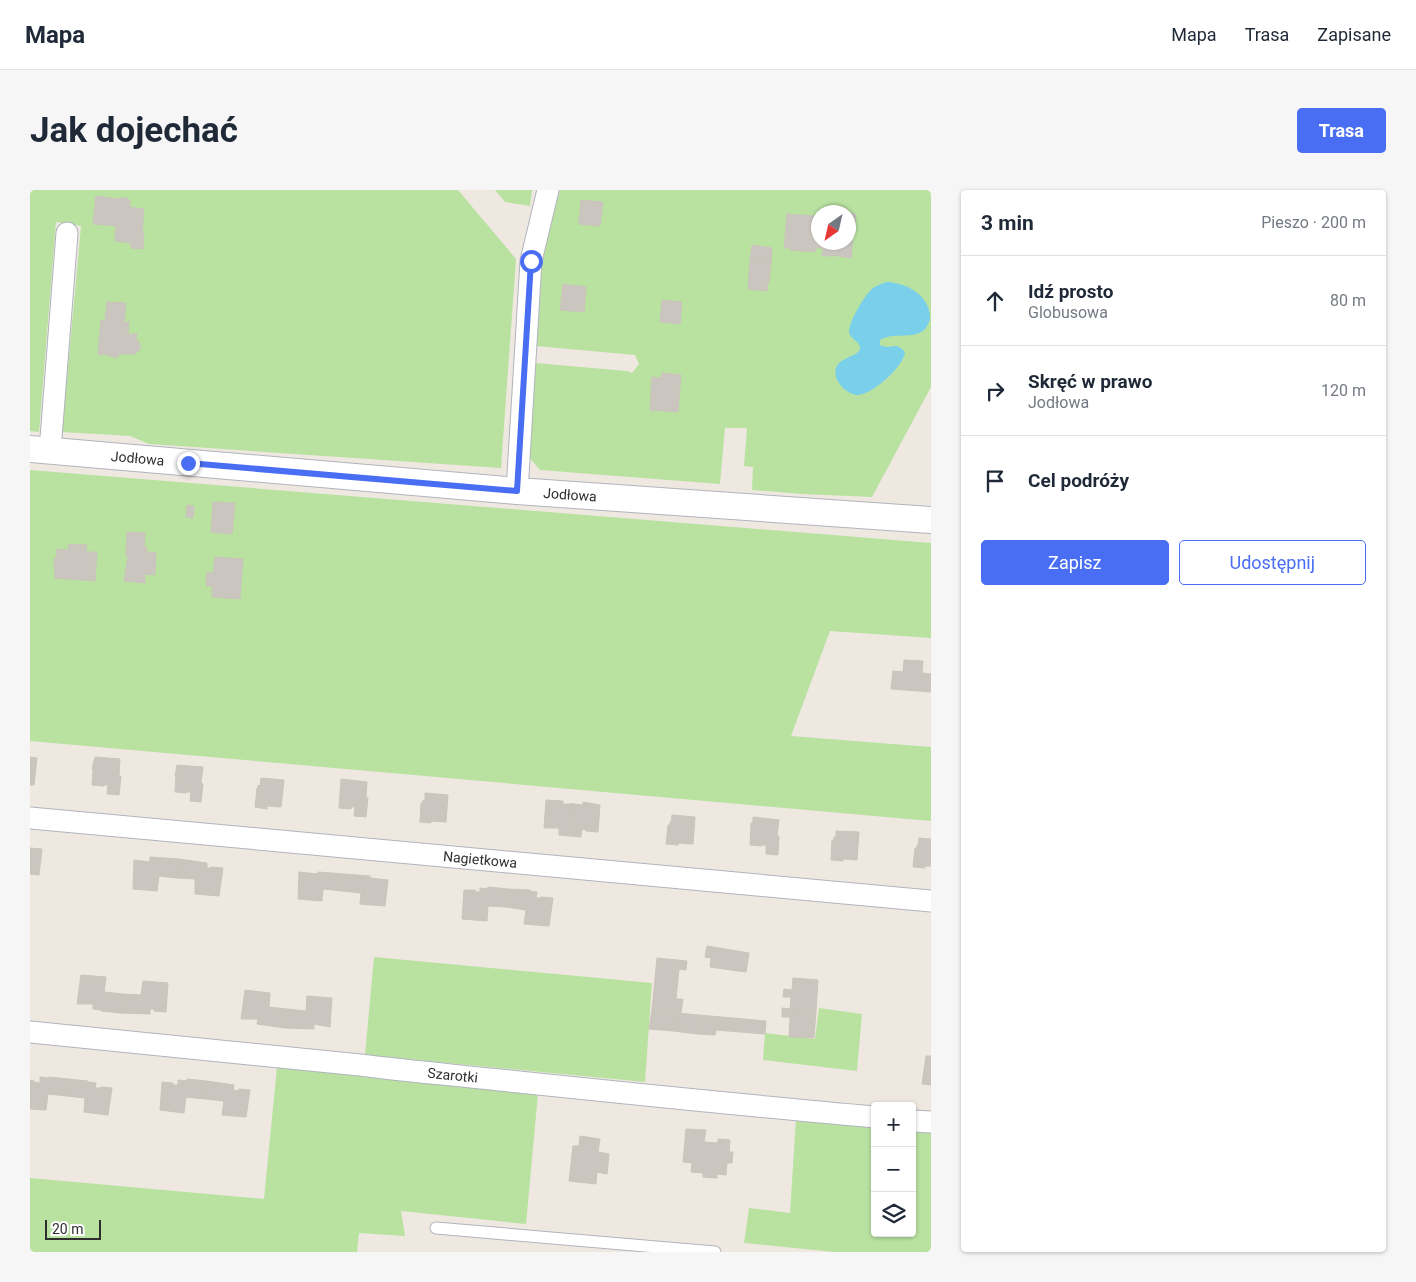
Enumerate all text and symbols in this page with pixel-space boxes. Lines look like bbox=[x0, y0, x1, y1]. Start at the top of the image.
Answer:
text: Mapa bbox=[25, 21, 85, 49]
text: Mapa bbox=[1171, 24, 1217, 45]
text: Trasa bbox=[1245, 24, 1289, 45]
text: Zapisane bbox=[1317, 24, 1391, 45]
button: Trasa bbox=[1297, 108, 1386, 153]
text: Jak dojechać bbox=[30, 110, 238, 151]
north arrow bbox=[811, 205, 856, 250]
text: 3 min bbox=[981, 211, 1034, 235]
text: Pieszo · 200 m bbox=[1261, 213, 1366, 232]
route start bbox=[520, 250, 543, 273]
text: Idź prosto bbox=[1028, 280, 1113, 303]
icon: ahead bbox=[981, 287, 1009, 315]
text: 80 m bbox=[1330, 291, 1366, 310]
text: Globusowa bbox=[1028, 303, 1108, 322]
text: Skręć w prawo bbox=[1028, 370, 1152, 393]
icon: right bbox=[981, 377, 1009, 405]
text: 120 m bbox=[1321, 381, 1366, 400]
text: Jodłowa bbox=[1028, 393, 1089, 412]
street label: Jodłowa bbox=[110, 448, 165, 469]
route end bbox=[177, 452, 200, 475]
icon: arrive bbox=[981, 467, 1009, 495]
text: Cel podróży bbox=[1028, 469, 1129, 492]
street label: Jodłowa bbox=[543, 485, 597, 505]
button: Zapisz bbox=[981, 540, 1169, 585]
button: Udostępnij bbox=[1179, 540, 1366, 585]
street label: Nagietkowa bbox=[442, 848, 518, 871]
street label: Szarotki bbox=[427, 1065, 479, 1086]
map controls bbox=[871, 1102, 916, 1237]
button: + bbox=[871, 1102, 916, 1147]
button: − bbox=[871, 1147, 916, 1192]
button: layers bbox=[871, 1192, 916, 1237]
scale bar bbox=[45, 1217, 101, 1240]
text: 20 m bbox=[52, 1221, 84, 1237]

